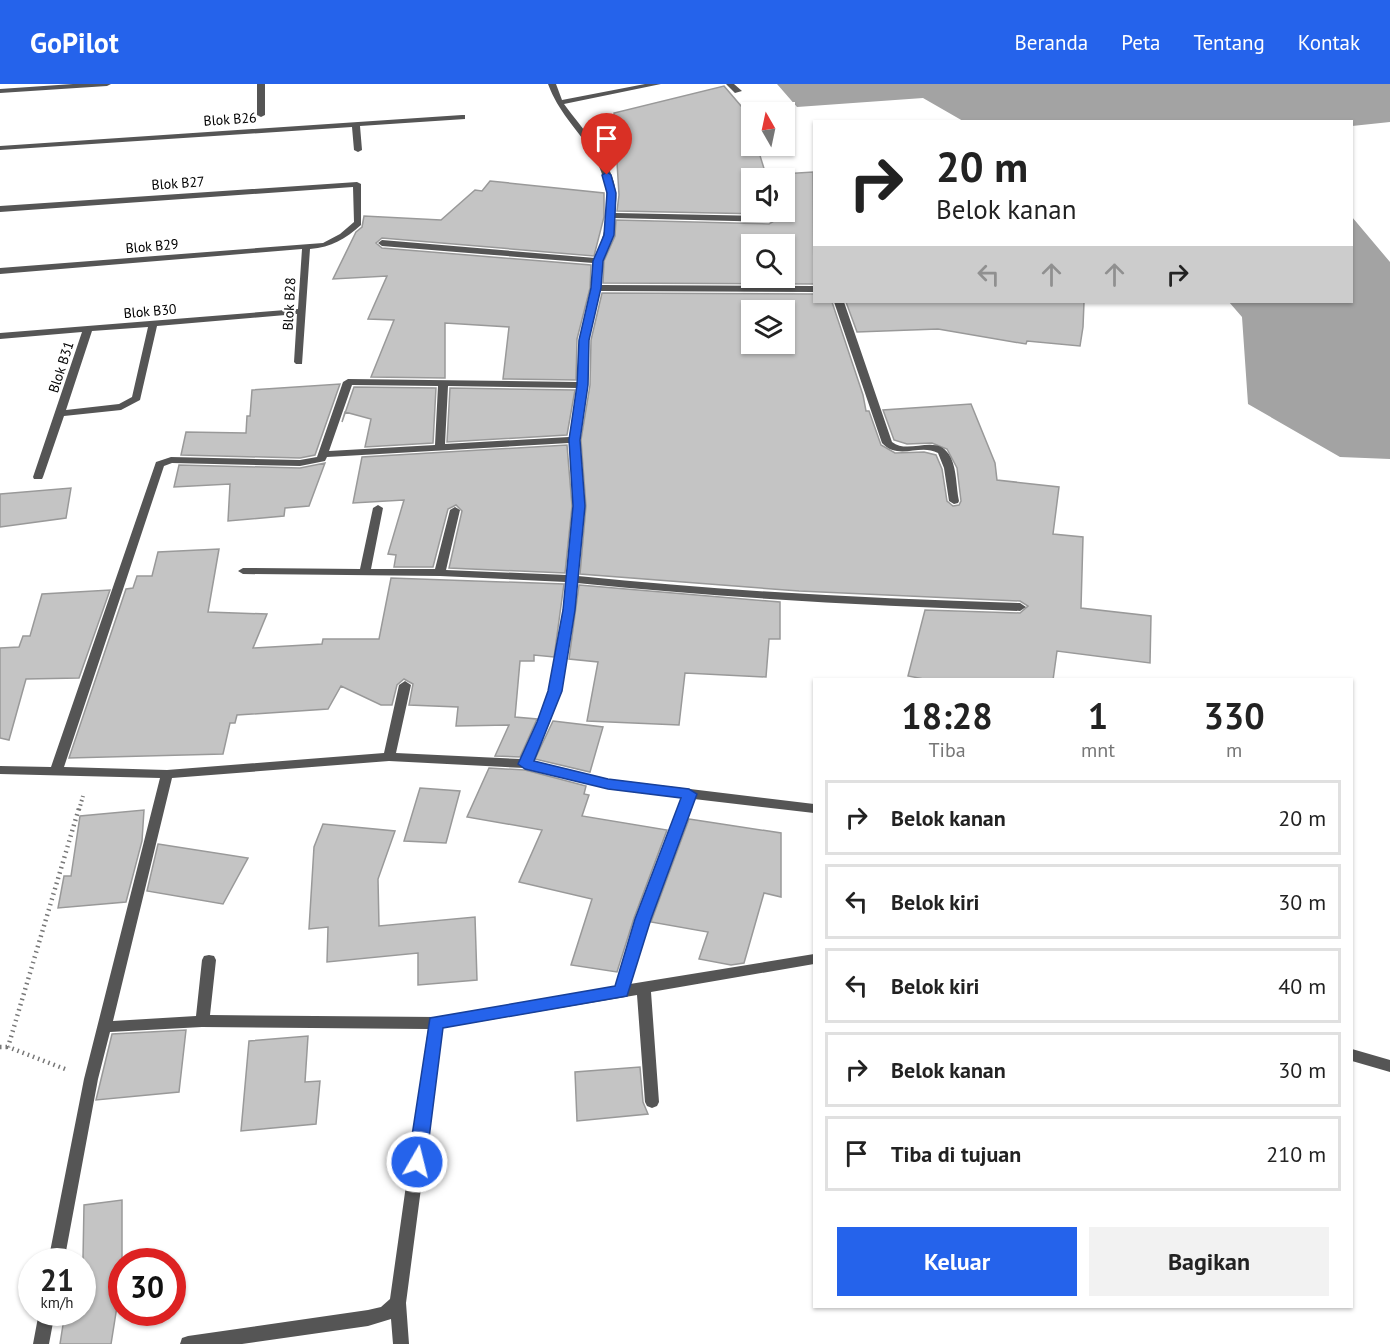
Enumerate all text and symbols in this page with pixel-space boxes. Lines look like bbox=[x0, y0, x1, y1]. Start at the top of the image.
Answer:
text: GoPilot bbox=[30, 24, 119, 61]
text: Beranda bbox=[1015, 29, 1088, 56]
text: Peta bbox=[1121, 29, 1160, 56]
text: Tentang bbox=[1193, 29, 1265, 56]
text: Kontak bbox=[1298, 29, 1360, 56]
north arrow bbox=[741, 102, 795, 156]
map controls bbox=[741, 102, 795, 354]
street label: Blok B26 bbox=[203, 108, 257, 130]
pin bbox=[581, 113, 632, 175]
icon: arrive bbox=[590, 122, 623, 155]
text: 20 m bbox=[936, 139, 1028, 194]
icon: right bbox=[837, 144, 915, 222]
button: sound bbox=[741, 168, 795, 222]
street label: Blok B27 bbox=[151, 172, 205, 194]
text: Belok kanan bbox=[936, 192, 1076, 226]
button: search bbox=[741, 234, 795, 288]
street label: Blok B29 bbox=[125, 235, 179, 257]
icon: left bbox=[972, 258, 1005, 291]
icon: ahead bbox=[1035, 258, 1068, 291]
icon: ahead bbox=[1098, 258, 1131, 291]
icon: right bbox=[1161, 258, 1194, 291]
street label: Blok B28 bbox=[279, 277, 299, 331]
street label: Blok B30 bbox=[123, 300, 178, 322]
button: layers bbox=[741, 300, 795, 354]
street label: Blok B31 bbox=[44, 339, 78, 395]
text: 18:28 bbox=[901, 692, 993, 739]
text: 1 bbox=[1088, 692, 1108, 739]
text: 330 bbox=[1203, 692, 1265, 739]
text: Tiba bbox=[928, 737, 966, 763]
text: mnt bbox=[1081, 737, 1115, 763]
text: m bbox=[1226, 737, 1242, 763]
icon: right bbox=[840, 801, 873, 834]
text: Belok kanan bbox=[891, 804, 1006, 832]
text: 20 m bbox=[1278, 804, 1326, 832]
icon: left bbox=[840, 885, 873, 918]
text: Belok kiri bbox=[891, 888, 980, 916]
text: 30 m bbox=[1278, 888, 1326, 916]
icon: left bbox=[840, 969, 873, 1002]
text: Belok kiri bbox=[891, 972, 980, 1000]
text: 40 m bbox=[1278, 972, 1326, 1000]
icon: right bbox=[840, 1053, 873, 1086]
text: Belok kanan bbox=[891, 1056, 1006, 1084]
text: 30 m bbox=[1278, 1056, 1326, 1084]
position arrow bbox=[385, 1130, 449, 1194]
icon: arrive bbox=[840, 1137, 873, 1170]
text: Tiba di tujuan bbox=[891, 1140, 1021, 1168]
text: 210 m bbox=[1266, 1140, 1326, 1168]
button: Keluar bbox=[837, 1227, 1077, 1296]
button: Bagikan bbox=[1089, 1227, 1329, 1296]
speed limit sign: 30 bbox=[108, 1248, 186, 1326]
text: 21 bbox=[40, 1260, 74, 1299]
text: km/h bbox=[41, 1293, 73, 1312]

